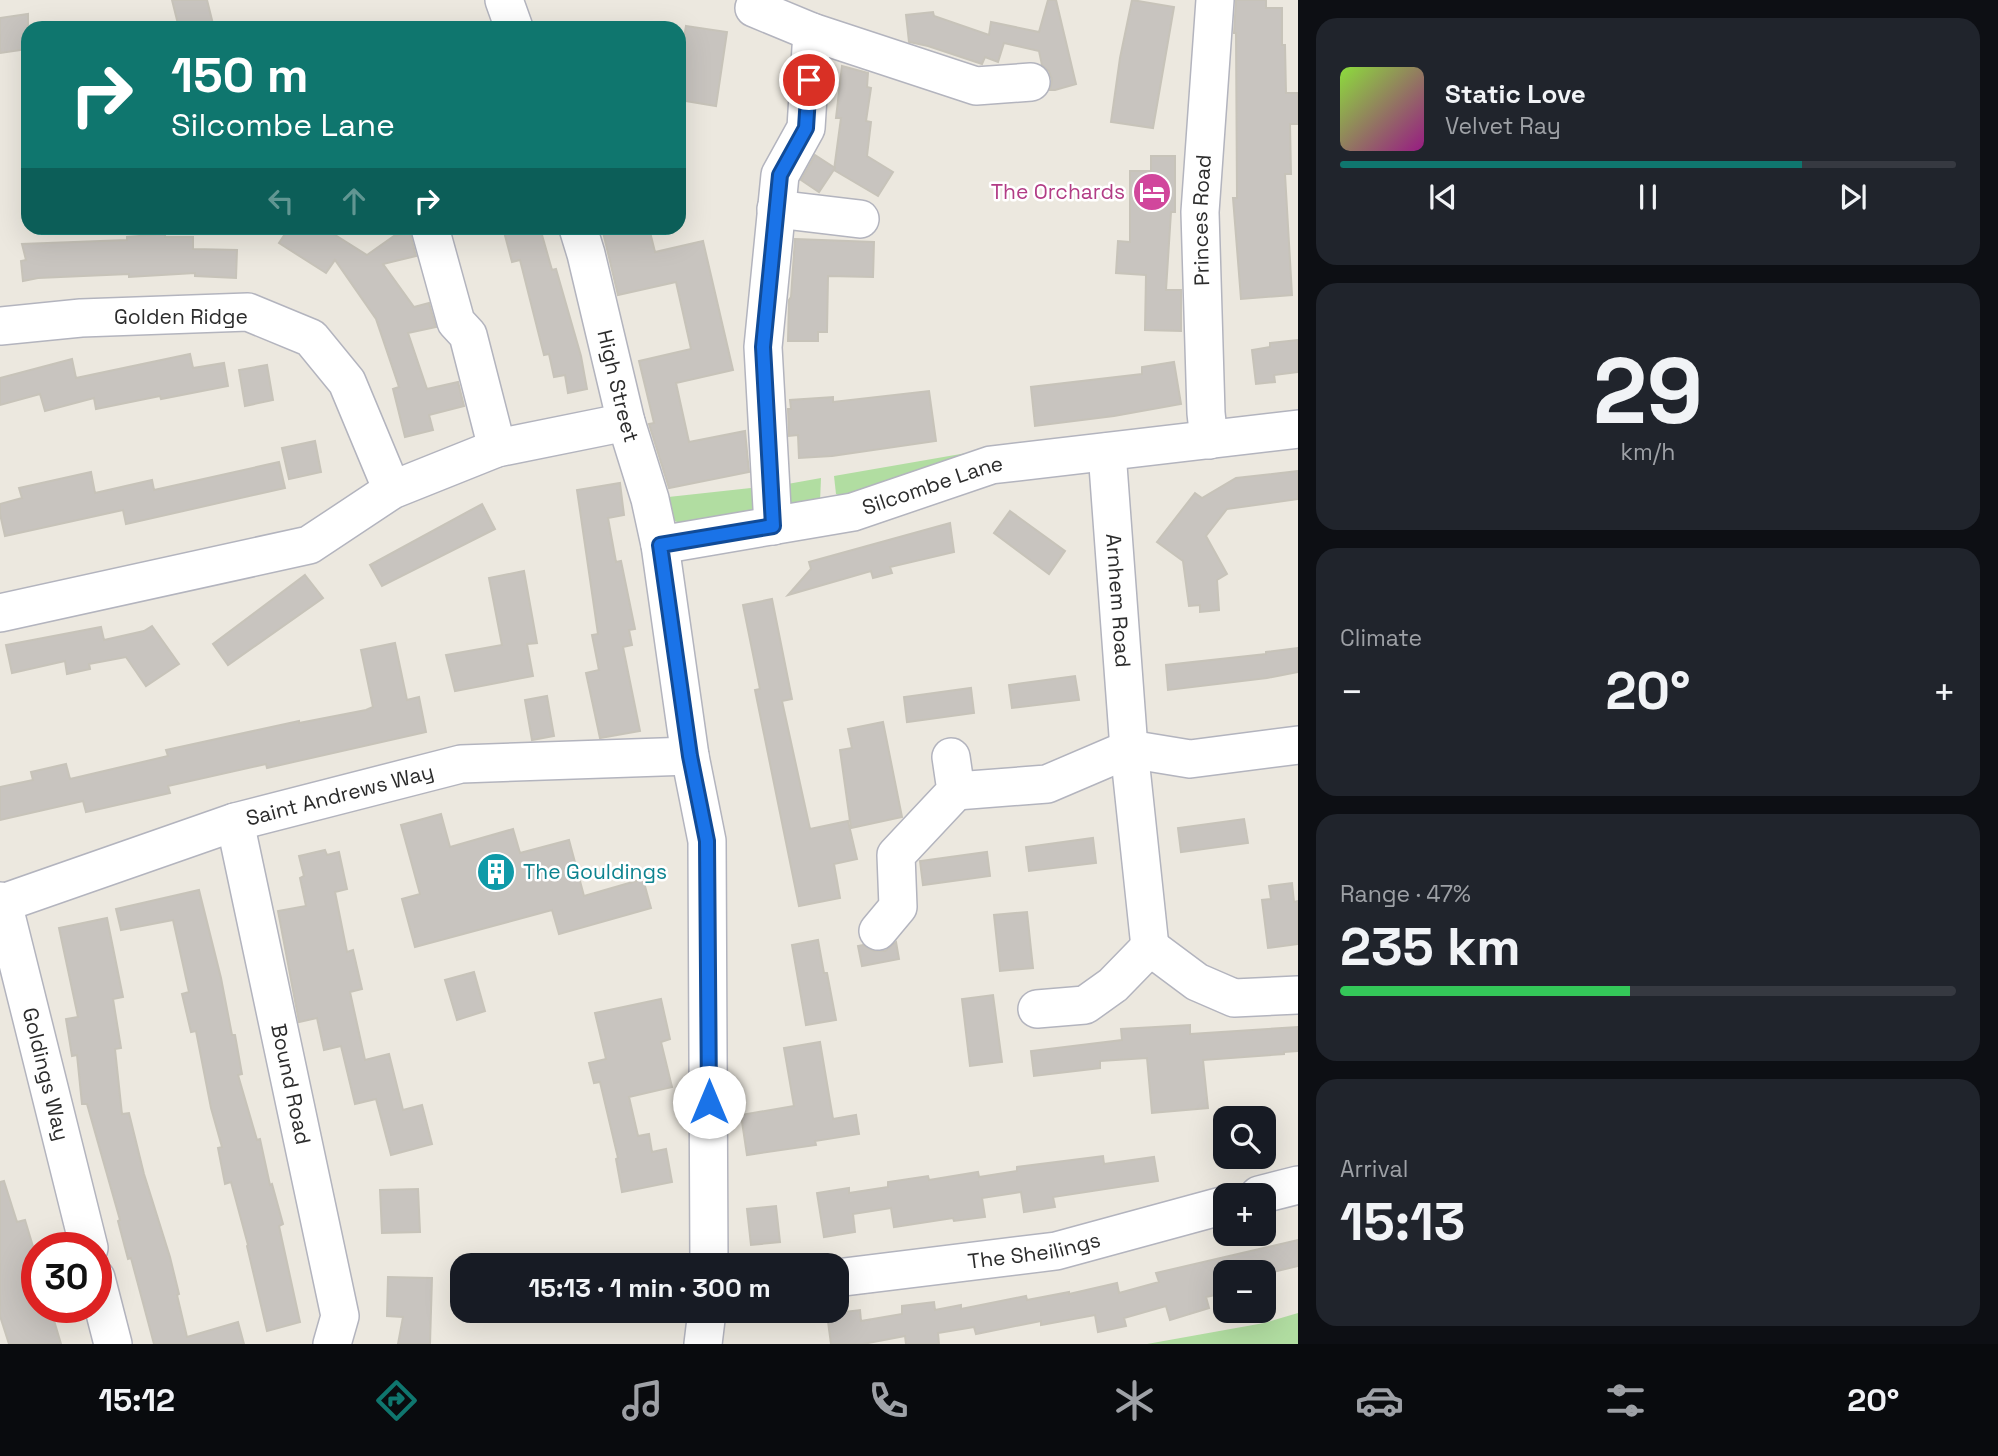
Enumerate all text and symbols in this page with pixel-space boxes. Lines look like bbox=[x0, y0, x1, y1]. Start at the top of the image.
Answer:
text: 150 m bbox=[171, 44, 309, 106]
icon: right bbox=[56, 49, 147, 140]
pin bbox=[779, 50, 839, 110]
icon: arrive bbox=[790, 61, 828, 99]
text: Static Love bbox=[1445, 77, 1586, 111]
text: Silcombe Lane bbox=[171, 105, 395, 145]
text: Velvet Ray bbox=[1445, 111, 1561, 141]
street label: Princes Road bbox=[1186, 154, 1217, 286]
hotel icon: The Orchards bbox=[1131, 171, 1173, 213]
place label: The Orchards bbox=[991, 178, 1125, 205]
icon: previous bbox=[1424, 178, 1462, 216]
icon: pause bbox=[1629, 178, 1667, 216]
icon: next bbox=[1834, 178, 1872, 216]
icon: left bbox=[262, 182, 300, 220]
icon: ahead bbox=[335, 182, 373, 220]
icon: right bbox=[408, 182, 446, 220]
street label: Golden Ridge bbox=[114, 303, 248, 330]
street label: High Street bbox=[591, 327, 645, 445]
text: 29 bbox=[1593, 333, 1703, 450]
text: km/h bbox=[1621, 437, 1675, 467]
street label: Silcombe Lane bbox=[859, 450, 1004, 521]
street label: Arnhem Road bbox=[1100, 533, 1137, 669]
text: Climate bbox=[1340, 623, 1422, 653]
text: 20° bbox=[1605, 658, 1691, 724]
text: − bbox=[1340, 668, 1364, 716]
text: + bbox=[1932, 668, 1956, 716]
street label: Saint Andrews Way bbox=[243, 758, 436, 832]
building icon: The Gouldings bbox=[475, 851, 517, 893]
place label: The Gouldings bbox=[523, 858, 667, 885]
text: Range · 47% bbox=[1340, 879, 1471, 909]
text: 235 km bbox=[1340, 914, 1521, 980]
street label: Goldings Way bbox=[17, 1005, 76, 1143]
street label: Bound Road bbox=[265, 1021, 317, 1147]
position arrow bbox=[672, 1065, 746, 1139]
map controls bbox=[1213, 1106, 1276, 1323]
button: search bbox=[1213, 1106, 1276, 1169]
text: Arrival bbox=[1340, 1154, 1408, 1184]
button: + bbox=[1213, 1183, 1276, 1246]
text: 15:13 bbox=[1340, 1189, 1465, 1255]
street label: The Sheilings bbox=[966, 1226, 1103, 1275]
speed limit sign: 30 bbox=[21, 1232, 112, 1323]
button: − bbox=[1213, 1260, 1276, 1323]
text: 15:13 · 1 min · 300 m bbox=[528, 1271, 771, 1305]
icon: directions bbox=[372, 1376, 421, 1425]
icon: music bbox=[618, 1376, 667, 1425]
icon: phone bbox=[864, 1376, 913, 1425]
icon: climate bbox=[1110, 1376, 1159, 1425]
icon: car bbox=[1355, 1376, 1404, 1425]
icon: filters bbox=[1601, 1376, 1650, 1425]
text: 15:12 bbox=[98, 1380, 175, 1420]
text: 20° bbox=[1847, 1380, 1899, 1420]

